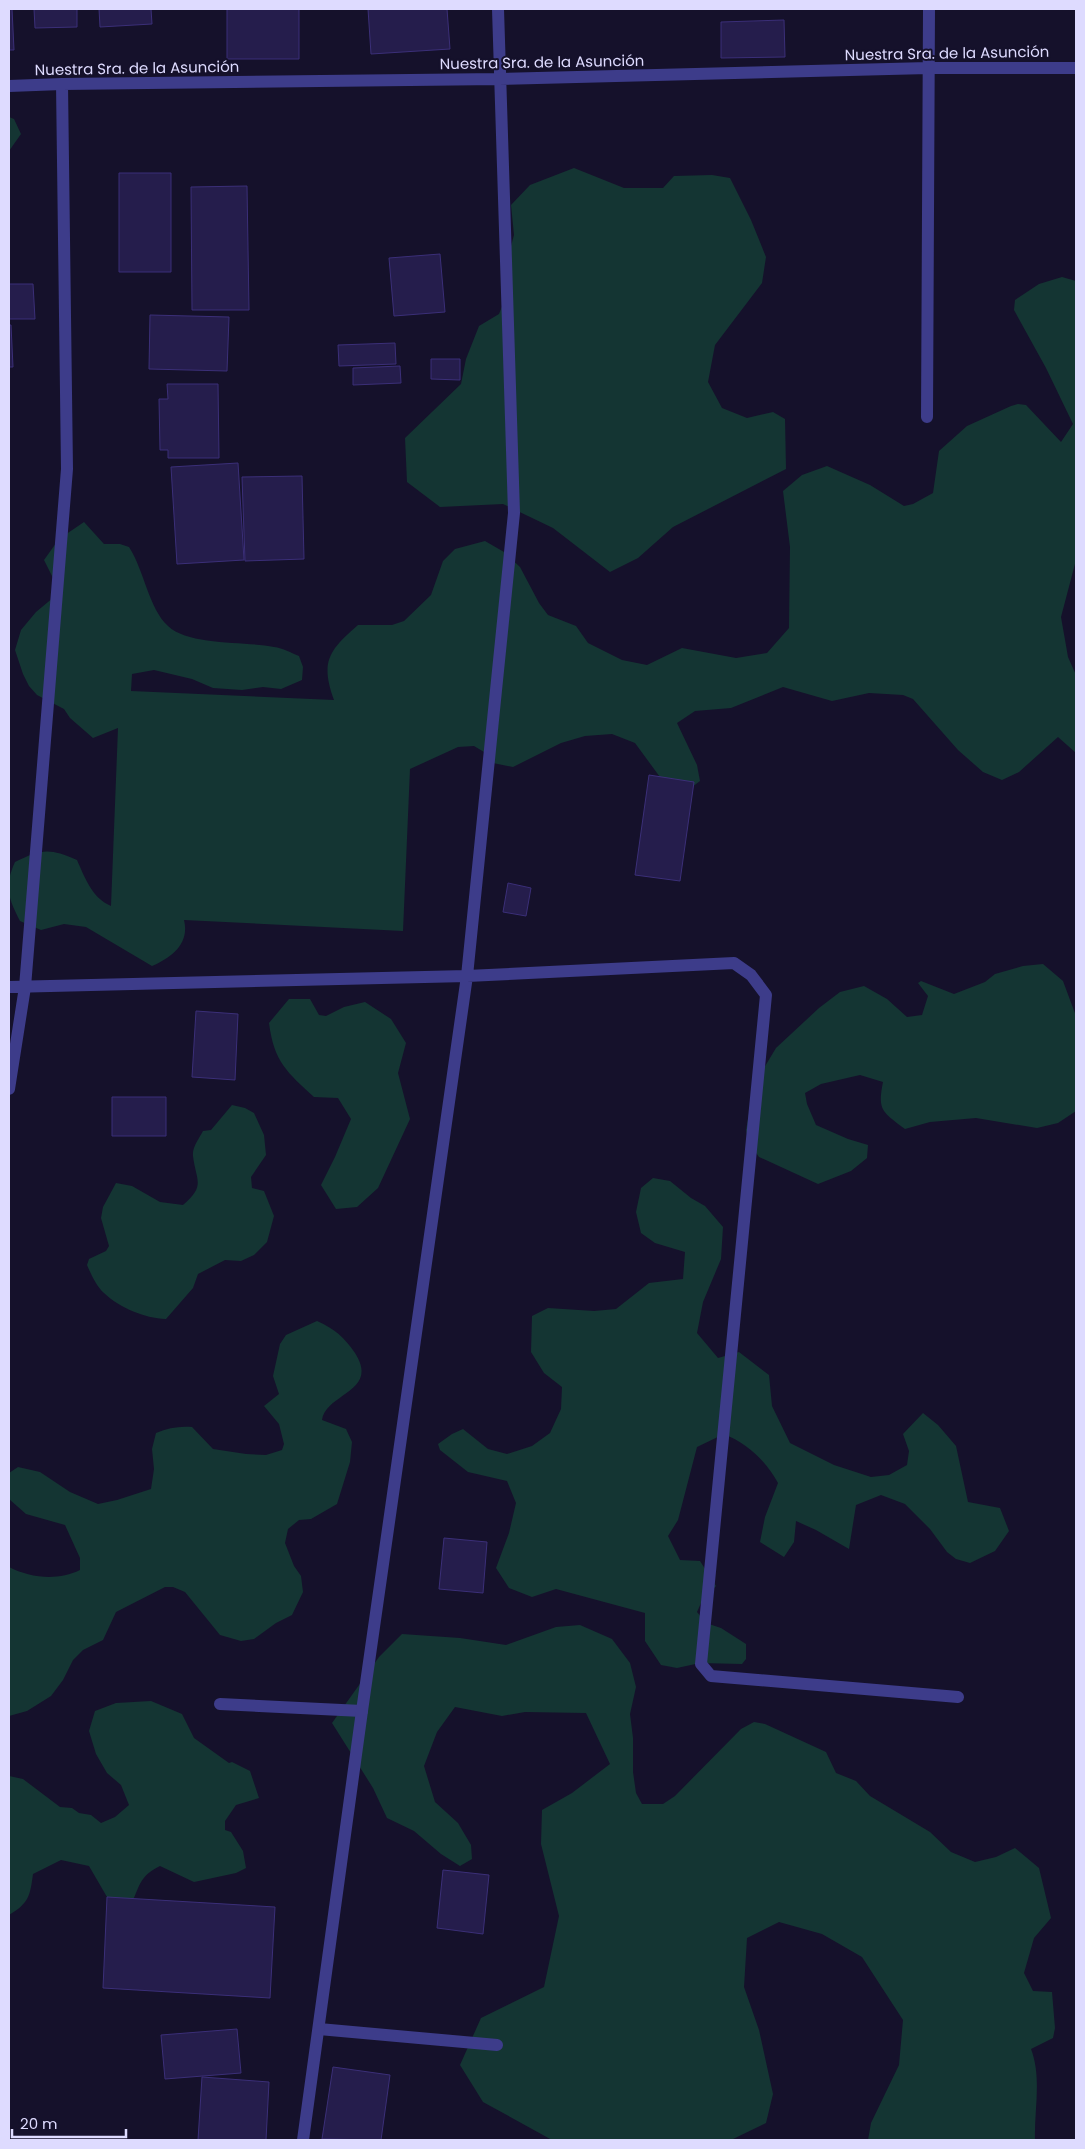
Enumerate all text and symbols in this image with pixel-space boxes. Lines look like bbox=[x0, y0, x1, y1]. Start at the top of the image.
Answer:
street label: Nuestra Sra. de la Asunción bbox=[845, 41, 1049, 65]
street label: Nuestra Sra. de la Asunción bbox=[440, 50, 644, 74]
street label: Nuestra Sra. de la Asunción bbox=[35, 56, 239, 80]
scale bar bbox=[12, 2106, 126, 2138]
text: 20 m bbox=[20, 2113, 58, 2134]

